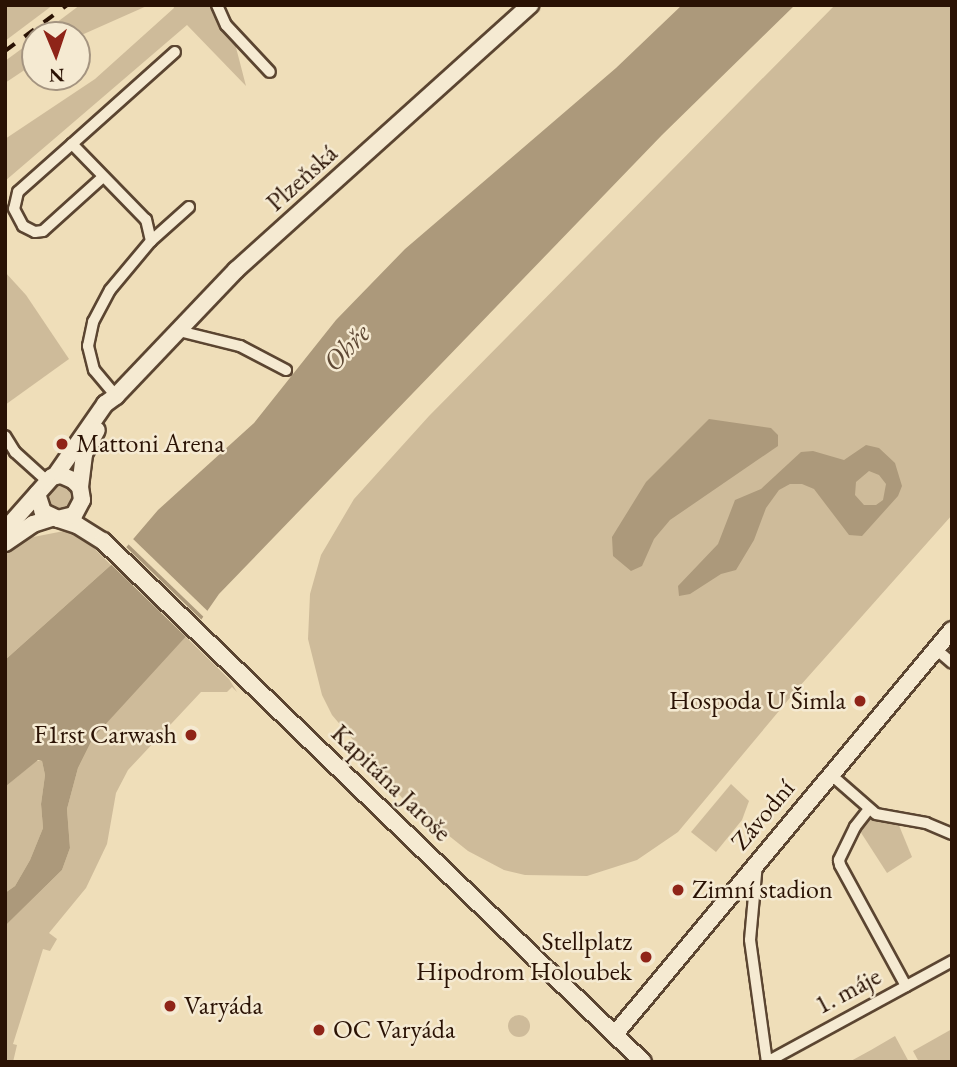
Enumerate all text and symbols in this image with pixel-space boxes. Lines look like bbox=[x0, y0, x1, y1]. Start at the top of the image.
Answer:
north arrow bbox=[21, 21, 91, 91]
text: N bbox=[49, 63, 65, 88]
street label: Plzeňská bbox=[260, 138, 344, 218]
water label: Ohře bbox=[315, 316, 377, 378]
place label: Mattoni Arena bbox=[76, 428, 225, 460]
marker: Mattoni Arena bbox=[54, 436, 70, 452]
place label: Hospoda U Šimla bbox=[669, 685, 846, 717]
marker: Hospoda U Šimla bbox=[852, 693, 868, 709]
street label: Kapitána Jaroše bbox=[324, 718, 458, 848]
place label: F1rst Carwash bbox=[34, 719, 177, 751]
marker: F1rst Carwash bbox=[183, 727, 199, 743]
street label: Závodní bbox=[725, 773, 801, 857]
place label: Zimní stadion bbox=[692, 874, 833, 906]
marker: Zimní stadion bbox=[670, 882, 686, 898]
place label: Stellplatz Hipodrom Holoubek bbox=[416, 926, 632, 988]
marker: Stellplatz Hipodrom Holoubek bbox=[638, 949, 654, 965]
street label: 1. máje bbox=[810, 961, 886, 1021]
place label: Varyáda bbox=[184, 990, 263, 1022]
marker: Varyáda bbox=[162, 998, 178, 1014]
place label: OC Varyáda bbox=[333, 1014, 455, 1046]
marker: OC Varyáda bbox=[311, 1022, 327, 1038]

